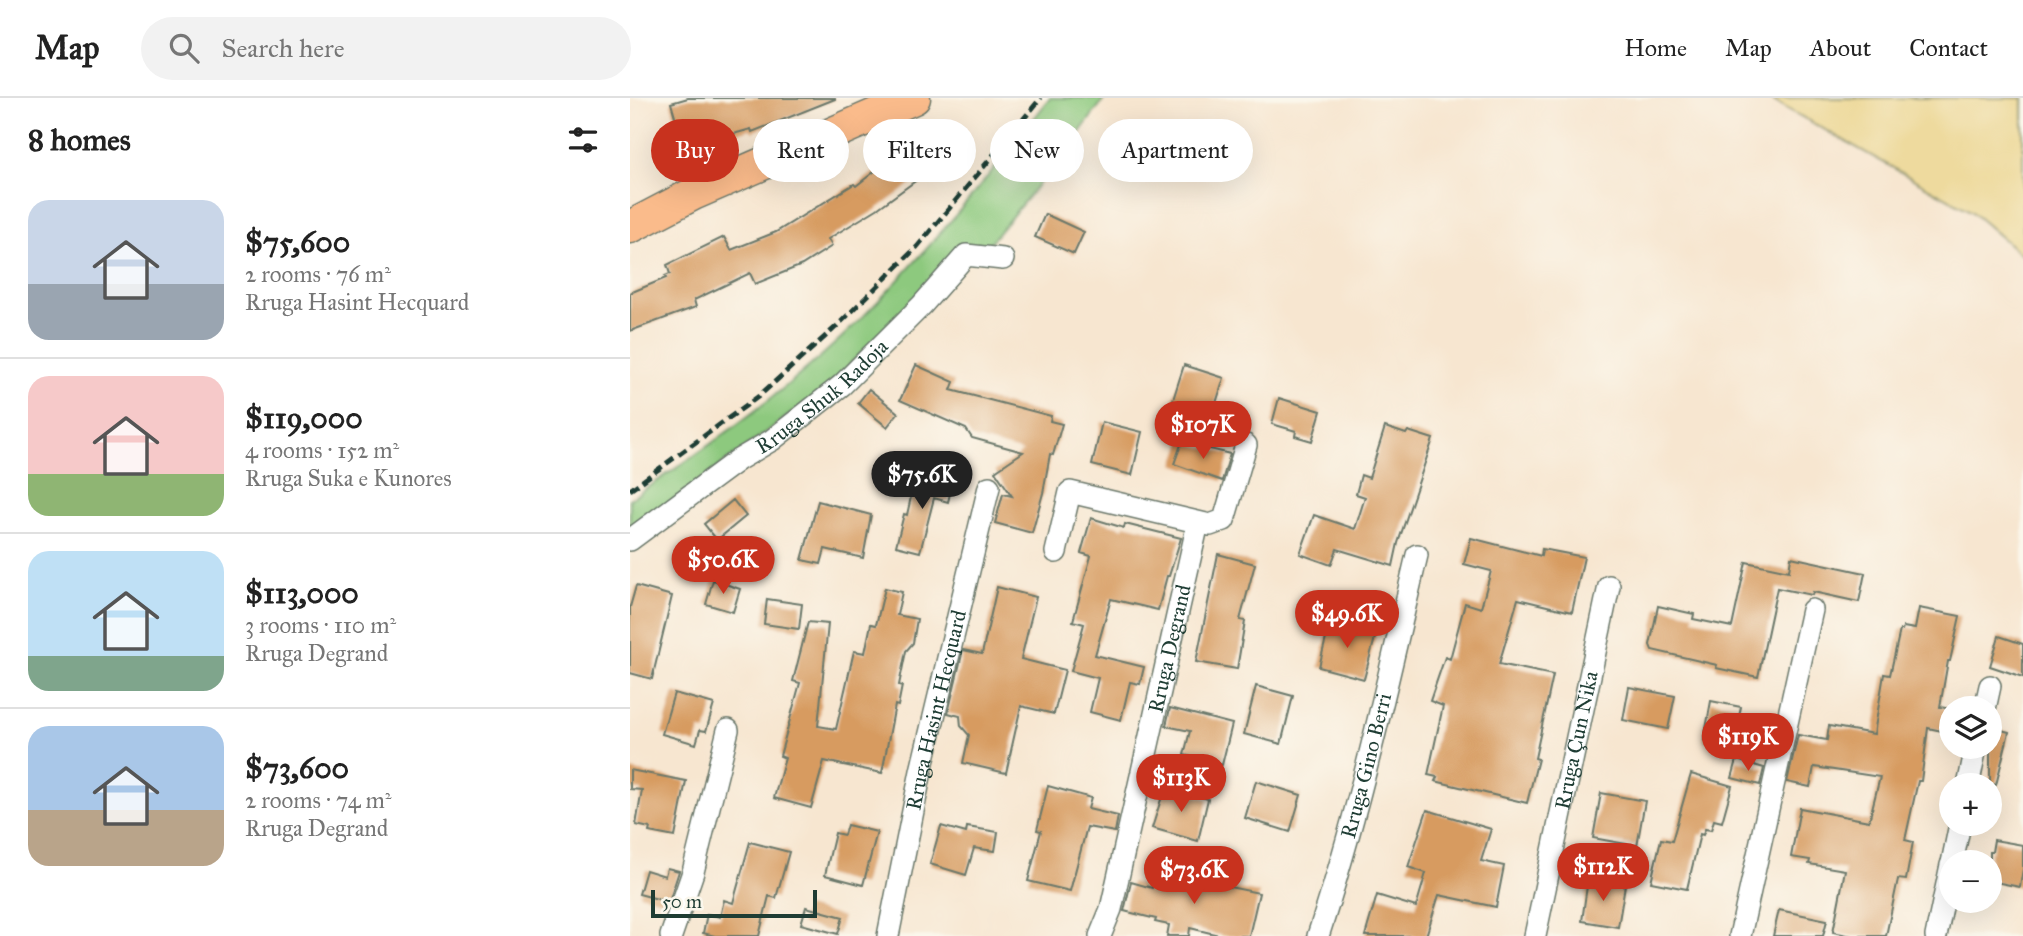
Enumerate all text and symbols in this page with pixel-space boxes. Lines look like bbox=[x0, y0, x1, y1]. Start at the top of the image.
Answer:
search box bbox=[141, 17, 631, 80]
text: Map bbox=[35, 28, 99, 68]
icon: search bbox=[165, 29, 203, 67]
text: Search here bbox=[221, 32, 345, 64]
text: Home bbox=[1624, 33, 1687, 63]
text: Map bbox=[1725, 33, 1772, 63]
text: About bbox=[1810, 33, 1871, 63]
text: Contact bbox=[1909, 33, 1988, 63]
chip: Buy bbox=[651, 119, 739, 182]
chip: Rent bbox=[753, 119, 849, 182]
chip: Filters bbox=[863, 119, 976, 182]
chip: New bbox=[990, 119, 1084, 182]
chip: Apartment bbox=[1098, 119, 1253, 182]
icon: filters bbox=[564, 121, 602, 159]
text: 8 homes bbox=[28, 122, 131, 158]
text: $75,600 bbox=[245, 224, 350, 260]
icon: home bbox=[84, 228, 168, 312]
text: 2 rooms · 76 m² bbox=[245, 260, 391, 288]
text: Rruga Hasint Hecquard bbox=[245, 288, 469, 316]
street label: Rruga Shuk Radoja bbox=[751, 333, 894, 460]
text: $119,000 bbox=[245, 400, 363, 436]
pin: $107K bbox=[1154, 402, 1252, 461]
icon: home bbox=[84, 404, 168, 488]
text: $107K bbox=[1171, 410, 1235, 438]
text: 4 rooms · 152 m² bbox=[245, 436, 399, 464]
pin: $75.6K bbox=[865, 452, 979, 511]
text: $75.6K bbox=[887, 460, 957, 488]
text: Rruga Suka e Kunores bbox=[245, 464, 452, 492]
pin: $50.6K bbox=[666, 536, 780, 596]
text: $50.6K bbox=[688, 545, 758, 573]
text: $113,000 bbox=[245, 575, 359, 611]
icon: home bbox=[84, 579, 168, 663]
street label: Rruga Degrand bbox=[1143, 582, 1197, 715]
pin: $49.6K bbox=[1290, 590, 1404, 650]
text: $49.6K bbox=[1311, 599, 1383, 627]
street label: Rruga Hasint Hecquard bbox=[900, 607, 972, 813]
text: 3 rooms · 110 m² bbox=[245, 611, 396, 639]
text: Rruga Degrand bbox=[245, 639, 388, 667]
street label: Rruga Çun Nika bbox=[1549, 669, 1604, 812]
street label: Rruga Gino Berri bbox=[1335, 690, 1397, 841]
map controls bbox=[1939, 696, 2002, 913]
button: layers bbox=[1939, 696, 2002, 759]
pin: $119K bbox=[1699, 714, 1797, 773]
text: $119K bbox=[1718, 722, 1778, 750]
text: $73,600 bbox=[245, 750, 349, 786]
icon: home bbox=[84, 754, 168, 838]
pin: $113K bbox=[1132, 754, 1230, 814]
text: $113K bbox=[1152, 763, 1210, 791]
button: + bbox=[1939, 773, 2002, 836]
text: 2 rooms · 74 m² bbox=[245, 786, 391, 814]
text: Rruga Degrand bbox=[245, 814, 388, 842]
pin: $112K bbox=[1554, 844, 1652, 903]
pin: $73.6K bbox=[1137, 846, 1251, 906]
button: − bbox=[1939, 850, 2002, 913]
text: $112K bbox=[1573, 852, 1633, 880]
text: $73.6K bbox=[1160, 855, 1228, 883]
scale bar bbox=[651, 887, 817, 919]
text: 50 m bbox=[662, 890, 702, 913]

